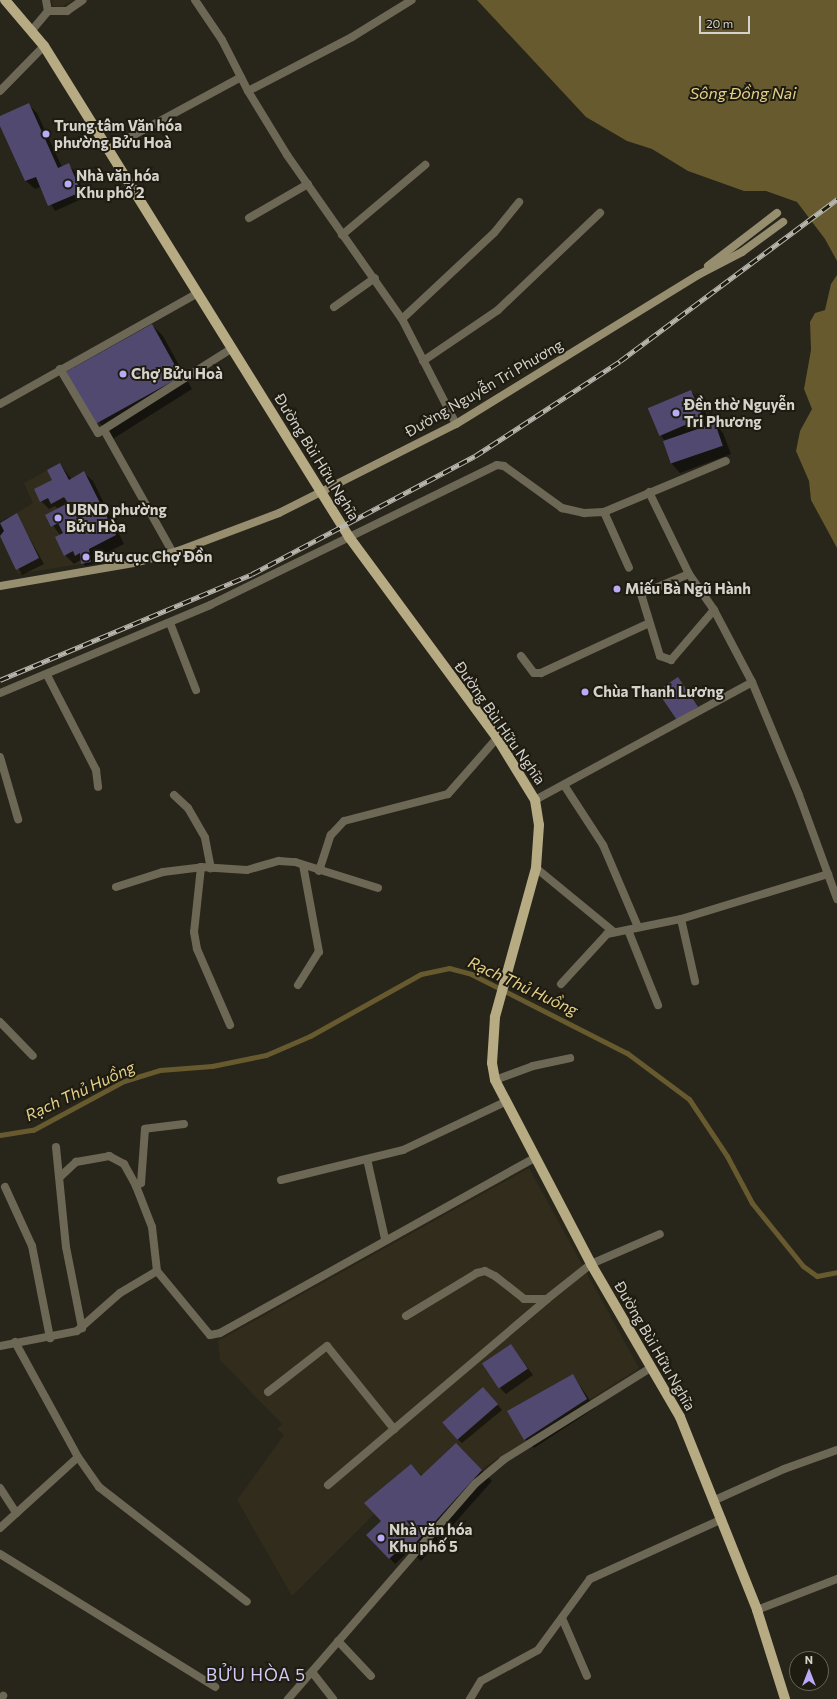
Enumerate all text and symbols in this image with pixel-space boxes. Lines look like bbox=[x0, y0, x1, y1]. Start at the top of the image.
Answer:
scale bar bbox=[701, 8, 752, 34]
text: 20 m bbox=[706, 16, 733, 30]
water label: Sông Đồng Nai bbox=[690, 83, 796, 103]
place label: Trung tâm Văn hóa phường Bửu Hoà bbox=[54, 116, 182, 151]
marker: Trung tâm Văn hóa phường Bửu Hoà bbox=[41, 129, 51, 139]
place label: Nhà văn hóa Khu phố 2 bbox=[76, 166, 160, 201]
marker: Nhà văn hóa Khu phố 2 bbox=[63, 179, 73, 189]
street label: Đường Nguyễn Tri Phương bbox=[402, 335, 566, 441]
place label: Chợ Bửu Hoà bbox=[131, 365, 223, 383]
marker: Chợ Bửu Hoà bbox=[118, 369, 128, 379]
street label: Đường Bùi Hữu Nghĩa bbox=[271, 390, 363, 524]
place label: Đền thờ Nguyễn Tri Phương bbox=[684, 395, 795, 430]
marker: Đền thờ Nguyễn Tri Phương bbox=[671, 408, 681, 418]
place label: UBND phường Bửu Hòa bbox=[66, 500, 167, 535]
marker: UBND phường Bửu Hòa bbox=[53, 513, 63, 523]
place label: Bưu cục Chợ Đồn bbox=[94, 548, 212, 566]
marker: Bưu cục Chợ Đồn bbox=[81, 552, 91, 562]
place label: Miếu Bà Ngũ Hành bbox=[625, 580, 751, 598]
marker: Miếu Bà Ngũ Hành bbox=[612, 584, 622, 594]
street label: Đường Bùi Hữu Nghĩa bbox=[451, 658, 549, 788]
place label: Chùa Thanh Lương bbox=[593, 683, 724, 701]
marker: Chùa Thanh Lương bbox=[580, 687, 590, 697]
water label: Rạch Thủ Huồng bbox=[465, 952, 581, 1020]
water label: Rạch Thủ Huồng bbox=[22, 1057, 138, 1125]
street label: Đường Bùi Hữu Nghĩa bbox=[611, 1278, 699, 1414]
place label: Nhà văn hóa Khu phố 5 bbox=[389, 1520, 473, 1555]
marker: Nhà văn hóa Khu phố 5 bbox=[376, 1533, 386, 1543]
north arrow bbox=[789, 1651, 829, 1691]
text: N bbox=[805, 1653, 813, 1666]
district label: BỬU HÒA 5 bbox=[206, 1665, 306, 1685]

